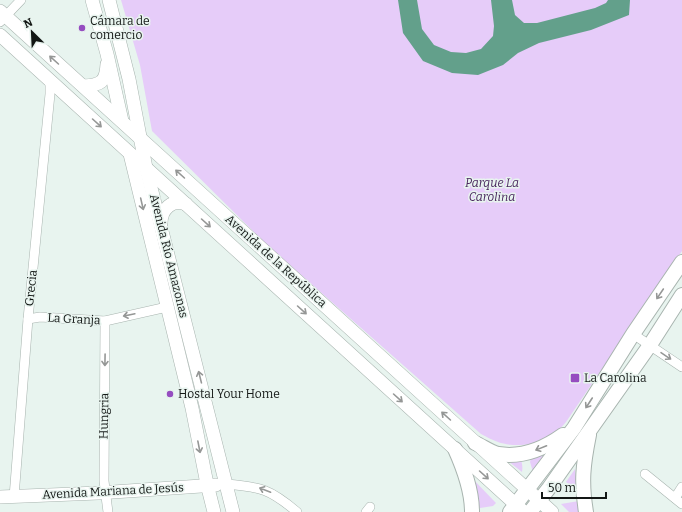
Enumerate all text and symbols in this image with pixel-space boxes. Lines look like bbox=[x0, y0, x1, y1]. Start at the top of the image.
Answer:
north arrow bbox=[12, 12, 52, 52]
place label: Cámara de comercio bbox=[90, 14, 150, 42]
text: N bbox=[22, 15, 35, 31]
marker: Cámara de comercio bbox=[77, 23, 87, 33]
one-way arrow bbox=[49, 56, 60, 65]
one-way arrow bbox=[92, 118, 102, 128]
one-way arrow bbox=[175, 169, 185, 178]
park label: Parque La Carolina bbox=[465, 176, 519, 204]
street label: Avenida Río Amazonas bbox=[147, 193, 191, 320]
one-way arrow bbox=[139, 197, 147, 210]
street label: Avenida de la República bbox=[223, 212, 330, 310]
one-way arrow bbox=[201, 218, 211, 227]
street label: Grecia bbox=[22, 269, 40, 307]
one-way arrow bbox=[656, 289, 664, 300]
one-way arrow bbox=[297, 306, 307, 315]
street label: La Granja bbox=[47, 311, 101, 327]
one-way arrow bbox=[122, 312, 135, 320]
one-way arrow bbox=[660, 352, 671, 360]
one-way arrow bbox=[101, 353, 109, 366]
one-way arrow bbox=[195, 371, 203, 384]
place label: La Carolina bbox=[584, 371, 647, 385]
marker: La Carolina bbox=[569, 372, 581, 384]
place label: Hostal Your Home bbox=[178, 387, 280, 401]
marker: Hostal Your Home bbox=[165, 389, 175, 399]
street label: Hungria bbox=[97, 392, 111, 439]
one-way arrow bbox=[393, 393, 403, 403]
one-way arrow bbox=[585, 398, 593, 409]
one-way arrow bbox=[441, 412, 452, 421]
one-way arrow bbox=[196, 440, 204, 453]
one-way arrow bbox=[535, 445, 547, 452]
one-way arrow bbox=[479, 471, 489, 480]
scale bar bbox=[542, 474, 606, 500]
street label: Avenida Mariana de Jesús bbox=[42, 480, 184, 502]
text: 50 m bbox=[548, 481, 577, 495]
one-way arrow bbox=[259, 486, 271, 494]

